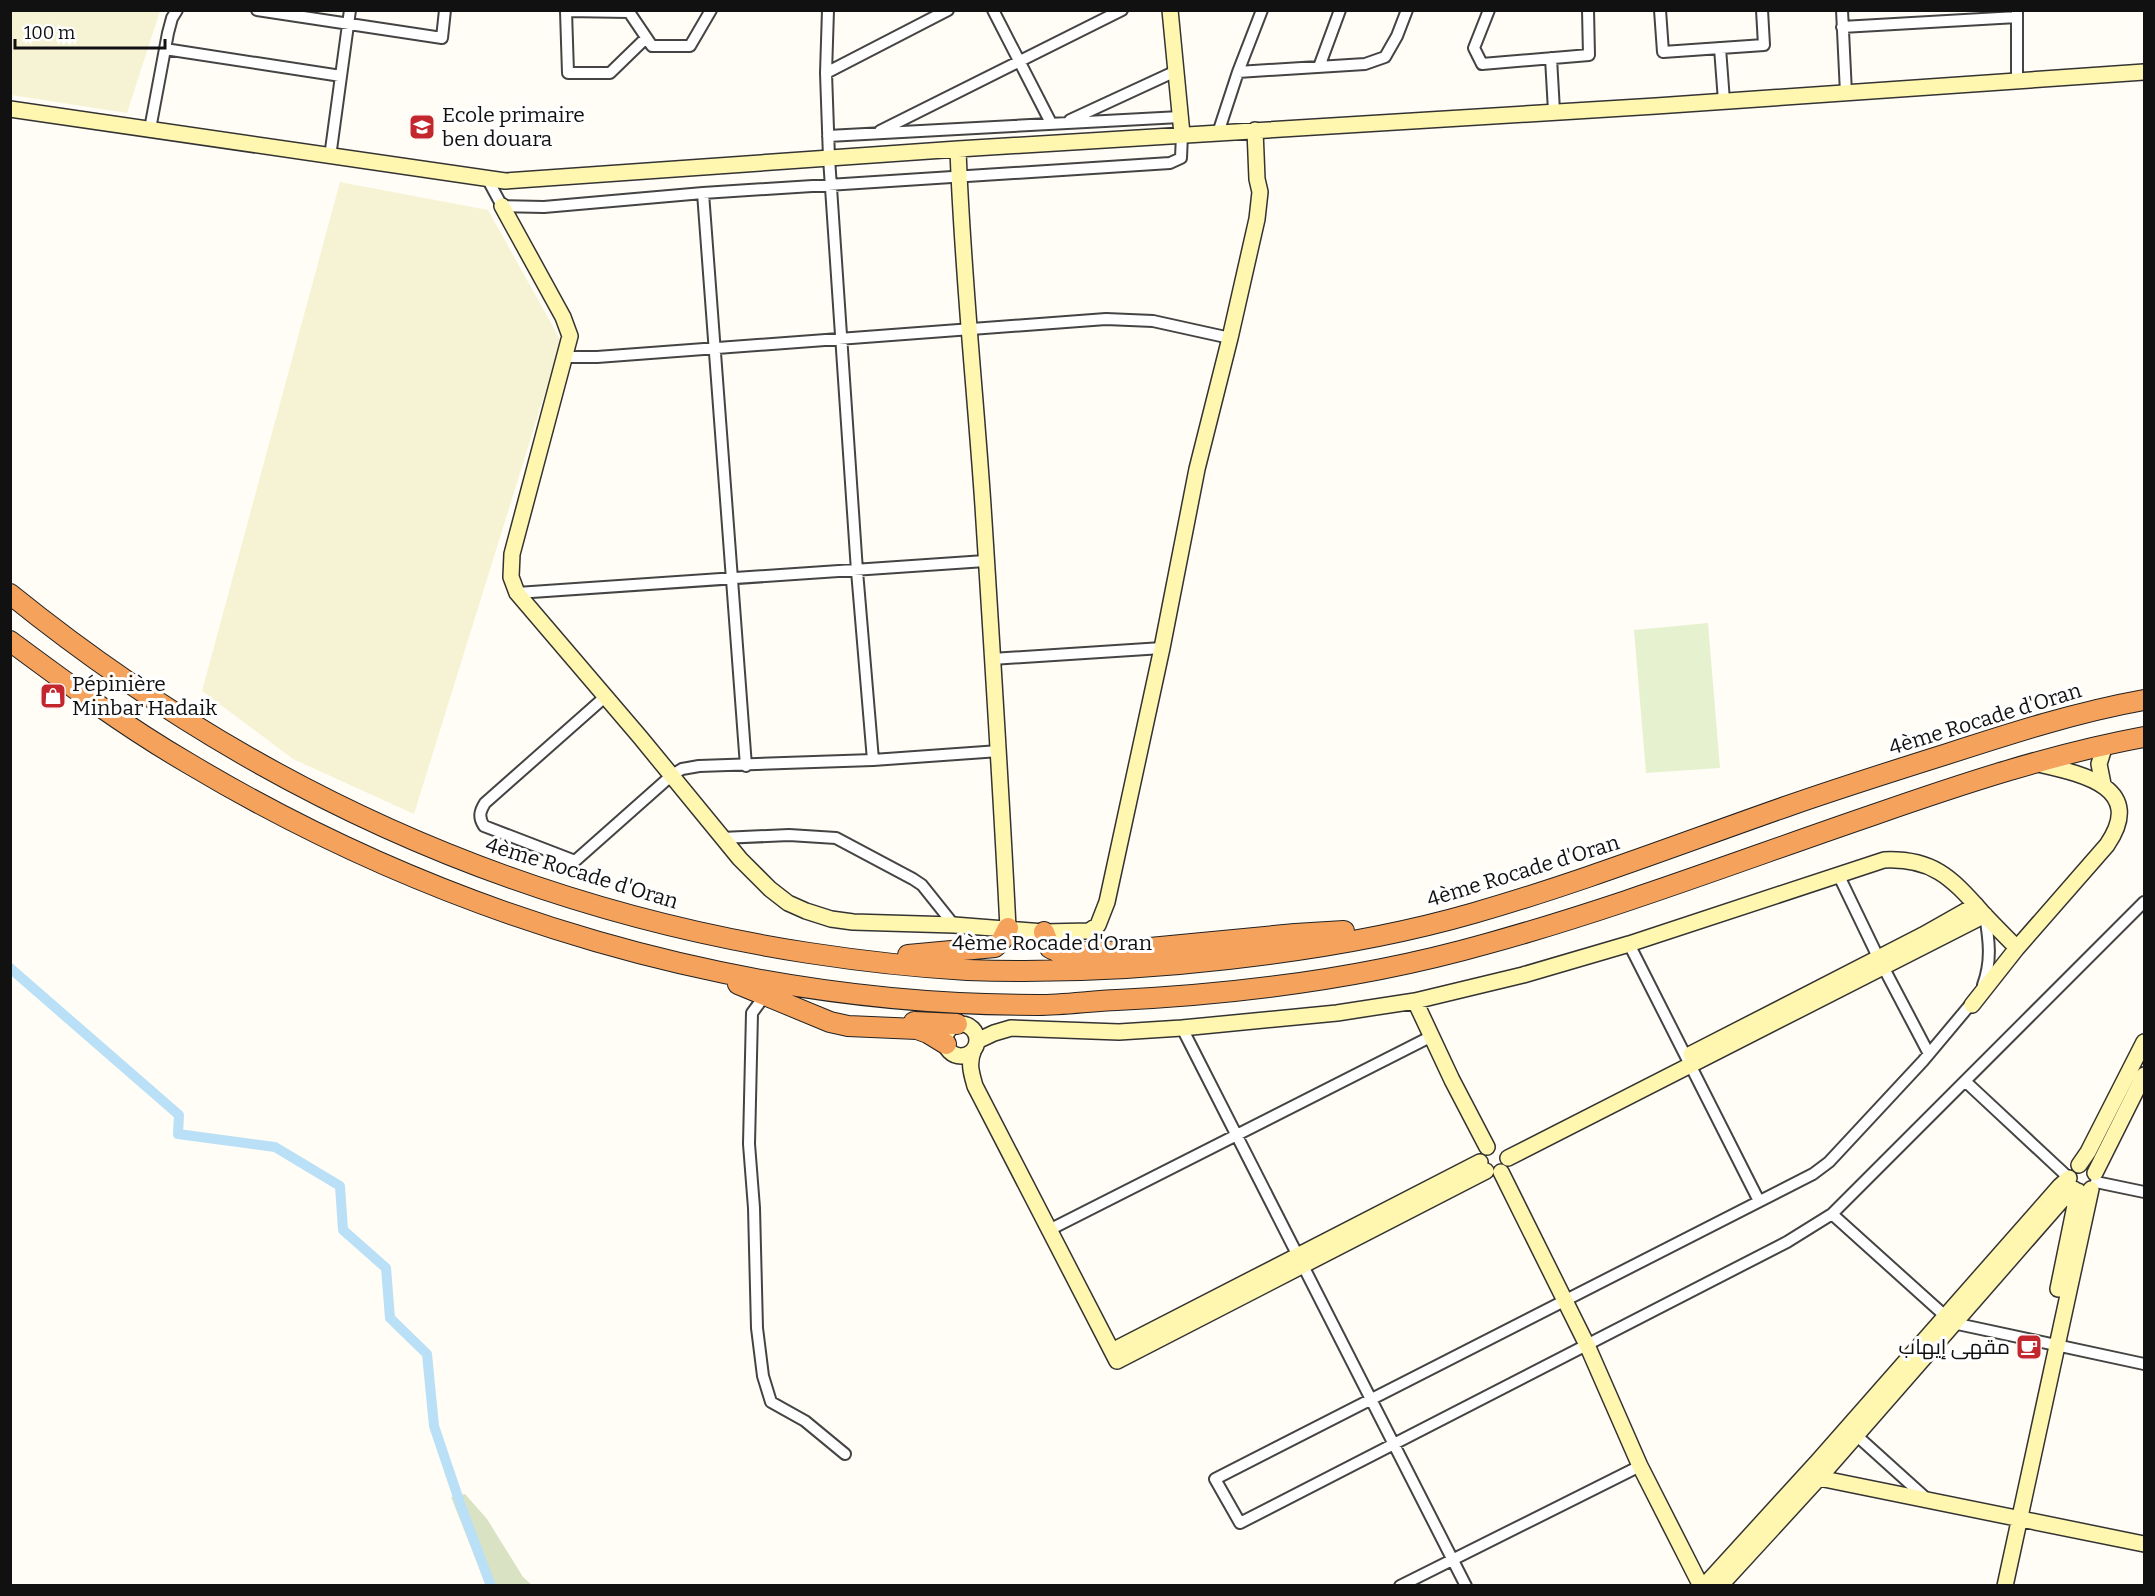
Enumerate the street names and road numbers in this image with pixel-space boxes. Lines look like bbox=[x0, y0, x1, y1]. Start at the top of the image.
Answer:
street label: 4ème Rocade d'Oran bbox=[1886, 677, 2084, 761]
street label: 4ème Rocade d'Oran bbox=[1424, 829, 1622, 913]
street label: 4ème Rocade d'Oran bbox=[483, 831, 681, 915]
street label: 4ème Rocade d'Oran bbox=[952, 930, 1152, 956]

